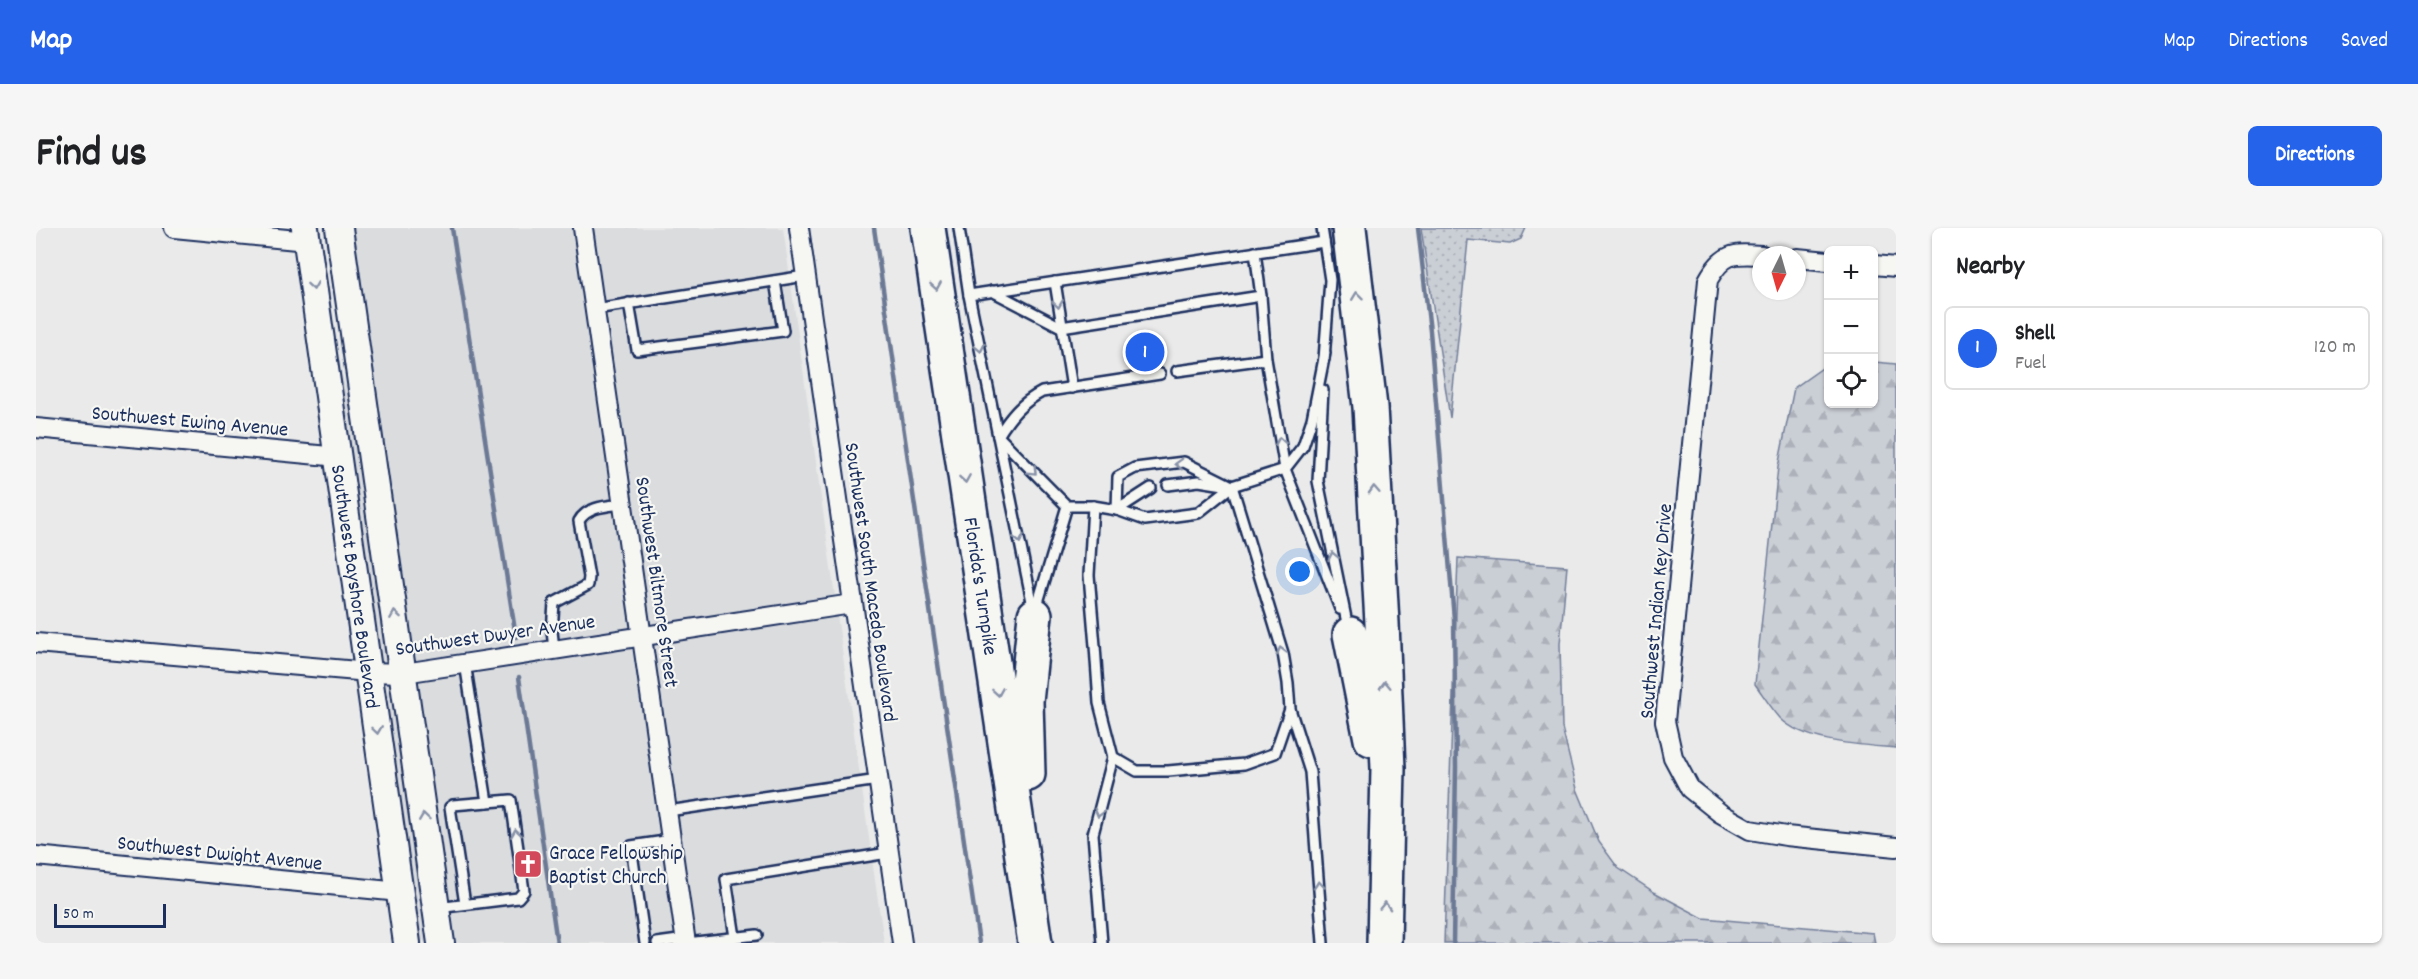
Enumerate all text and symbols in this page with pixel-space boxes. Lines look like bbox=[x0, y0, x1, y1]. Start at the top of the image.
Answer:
text: Map bbox=[30, 22, 72, 62]
text: Map bbox=[2164, 27, 2195, 57]
text: Directions bbox=[2228, 27, 2308, 57]
text: Saved bbox=[2341, 27, 2388, 57]
text: Find us bbox=[36, 126, 147, 186]
button: Directions bbox=[2248, 126, 2382, 186]
north arrow bbox=[1752, 246, 1806, 300]
map controls bbox=[1824, 246, 1878, 408]
button: + bbox=[1824, 246, 1878, 300]
text: Nearby bbox=[1956, 249, 2024, 286]
one-way arrow bbox=[307, 281, 319, 290]
one-way arrow bbox=[930, 281, 942, 290]
one-way arrow bbox=[1351, 291, 1364, 301]
one-way arrow bbox=[1052, 299, 1064, 309]
button: − bbox=[1824, 300, 1878, 354]
text: Shell bbox=[2015, 319, 2055, 350]
pin: 1 bbox=[1126, 330, 1164, 374]
text: 1 bbox=[1975, 334, 1980, 362]
text: 120 m bbox=[2314, 334, 2356, 362]
one-way arrow bbox=[973, 342, 986, 352]
text: Fuel bbox=[2015, 350, 2046, 378]
button: locate bbox=[1824, 354, 1878, 408]
street label: Southwest Ewing Avenue bbox=[90, 399, 289, 447]
one-way arrow bbox=[1274, 436, 1287, 446]
street label: Southwest South Macedo Boulevard bbox=[835, 441, 903, 724]
one-way arrow bbox=[1174, 458, 1183, 470]
street label: Southwest Bayshore Boulevard bbox=[321, 463, 385, 711]
one-way arrow bbox=[1025, 463, 1036, 474]
one-way arrow bbox=[959, 474, 971, 483]
street label: Southwest Biltmore Street bbox=[625, 475, 685, 690]
one-way arrow bbox=[1368, 486, 1381, 495]
street label: Southwest Indian Key Drive bbox=[1634, 502, 1682, 720]
street label: Florida's Turnpike bbox=[953, 515, 1004, 658]
one-way arrow bbox=[1012, 533, 1025, 543]
one-way arrow bbox=[1327, 551, 1340, 561]
your location bbox=[1285, 557, 1314, 586]
street label: Southwest Dwyer Avenue bbox=[394, 608, 597, 666]
one-way arrow bbox=[389, 610, 401, 619]
one-way arrow bbox=[1276, 646, 1289, 656]
one-way arrow bbox=[1378, 680, 1391, 689]
one-way arrow bbox=[991, 688, 1003, 697]
one-way arrow bbox=[371, 726, 383, 735]
one-way arrow bbox=[1093, 808, 1106, 818]
one-way arrow bbox=[418, 812, 430, 821]
street label: Southwest Dwight Avenue bbox=[116, 829, 324, 881]
one-way arrow bbox=[510, 829, 522, 838]
place label: Grace Fellowship Baptist Church bbox=[549, 840, 683, 894]
church icon: Grace Fellowship Baptist Church bbox=[512, 848, 544, 880]
one-way arrow bbox=[1313, 880, 1326, 889]
scale bar bbox=[54, 901, 166, 928]
one-way arrow bbox=[1379, 902, 1392, 911]
text: 50 m bbox=[63, 903, 94, 926]

